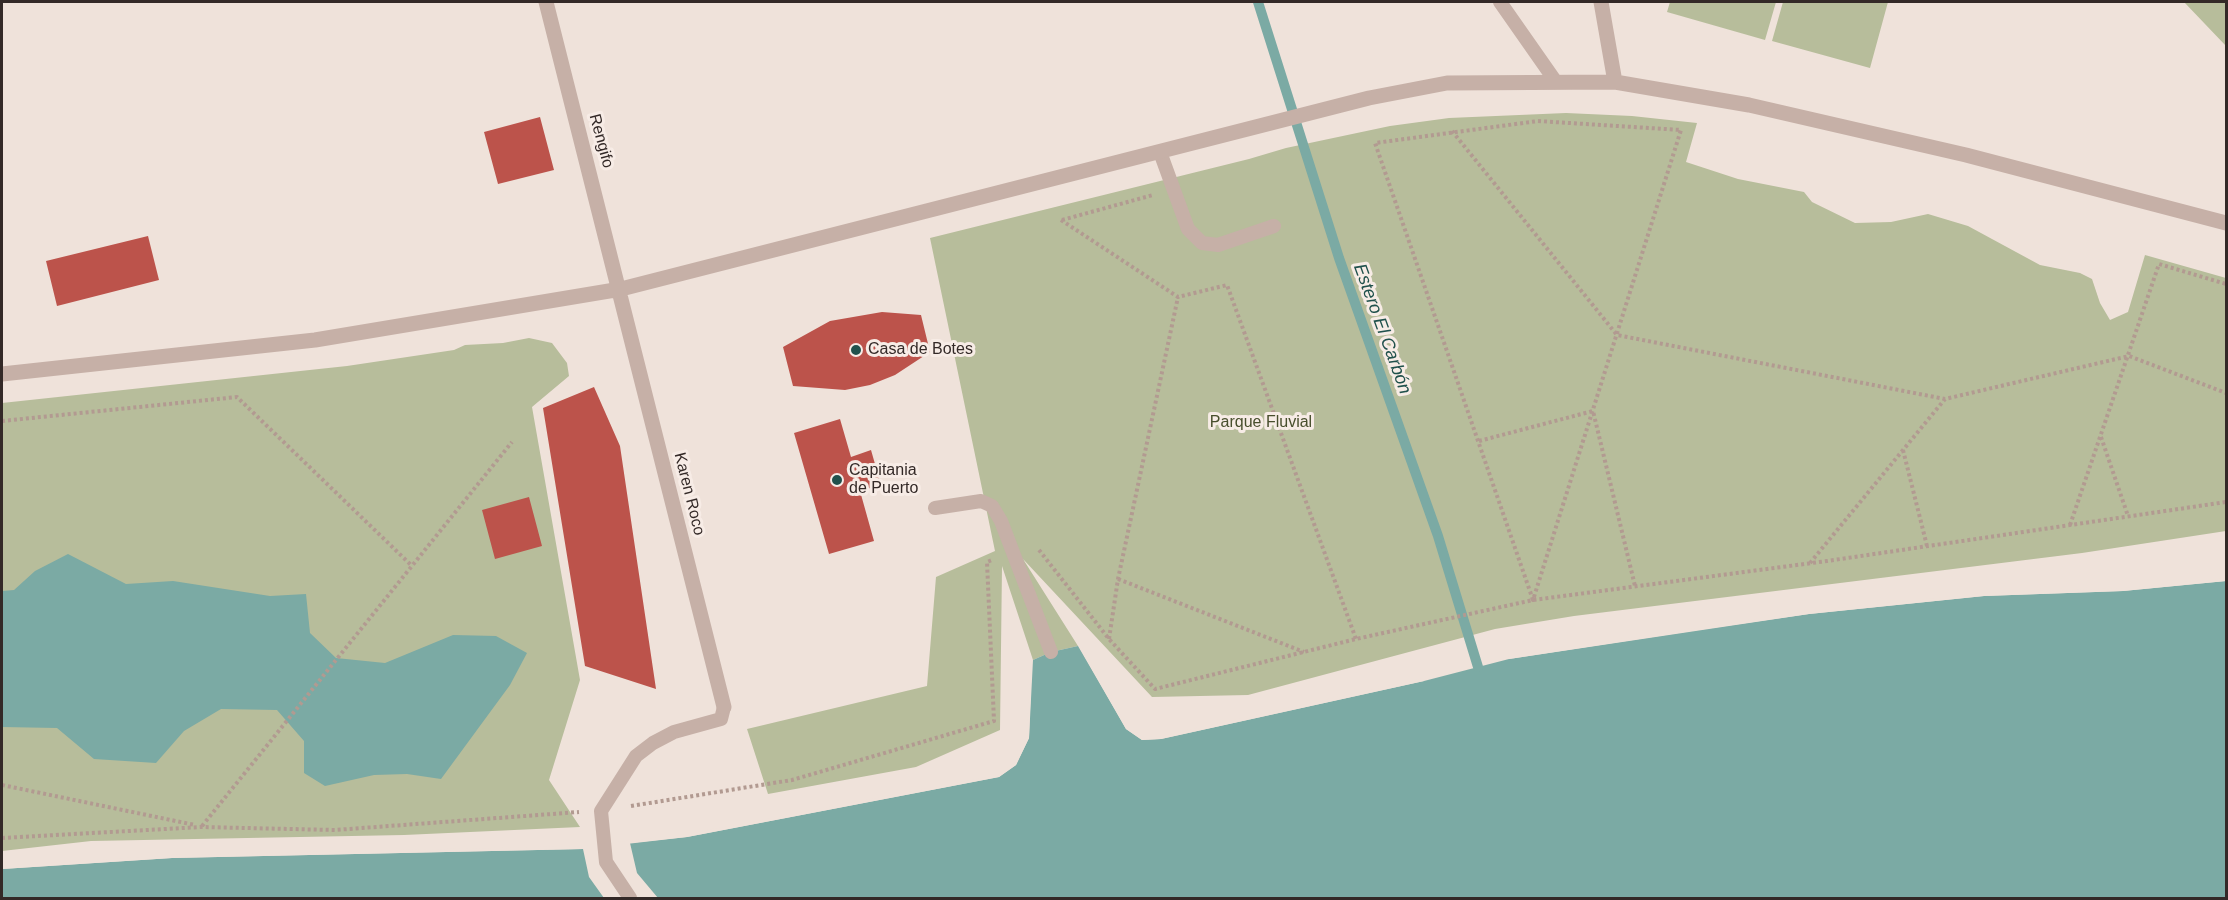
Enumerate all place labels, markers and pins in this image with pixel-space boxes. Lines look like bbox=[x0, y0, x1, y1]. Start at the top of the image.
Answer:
place label: Casa de Botes bbox=[868, 340, 973, 360]
marker: Casa de Botes bbox=[849, 343, 863, 357]
place label: Capitania de Puerto bbox=[849, 461, 918, 499]
marker: Capitania de Puerto bbox=[830, 473, 844, 487]

